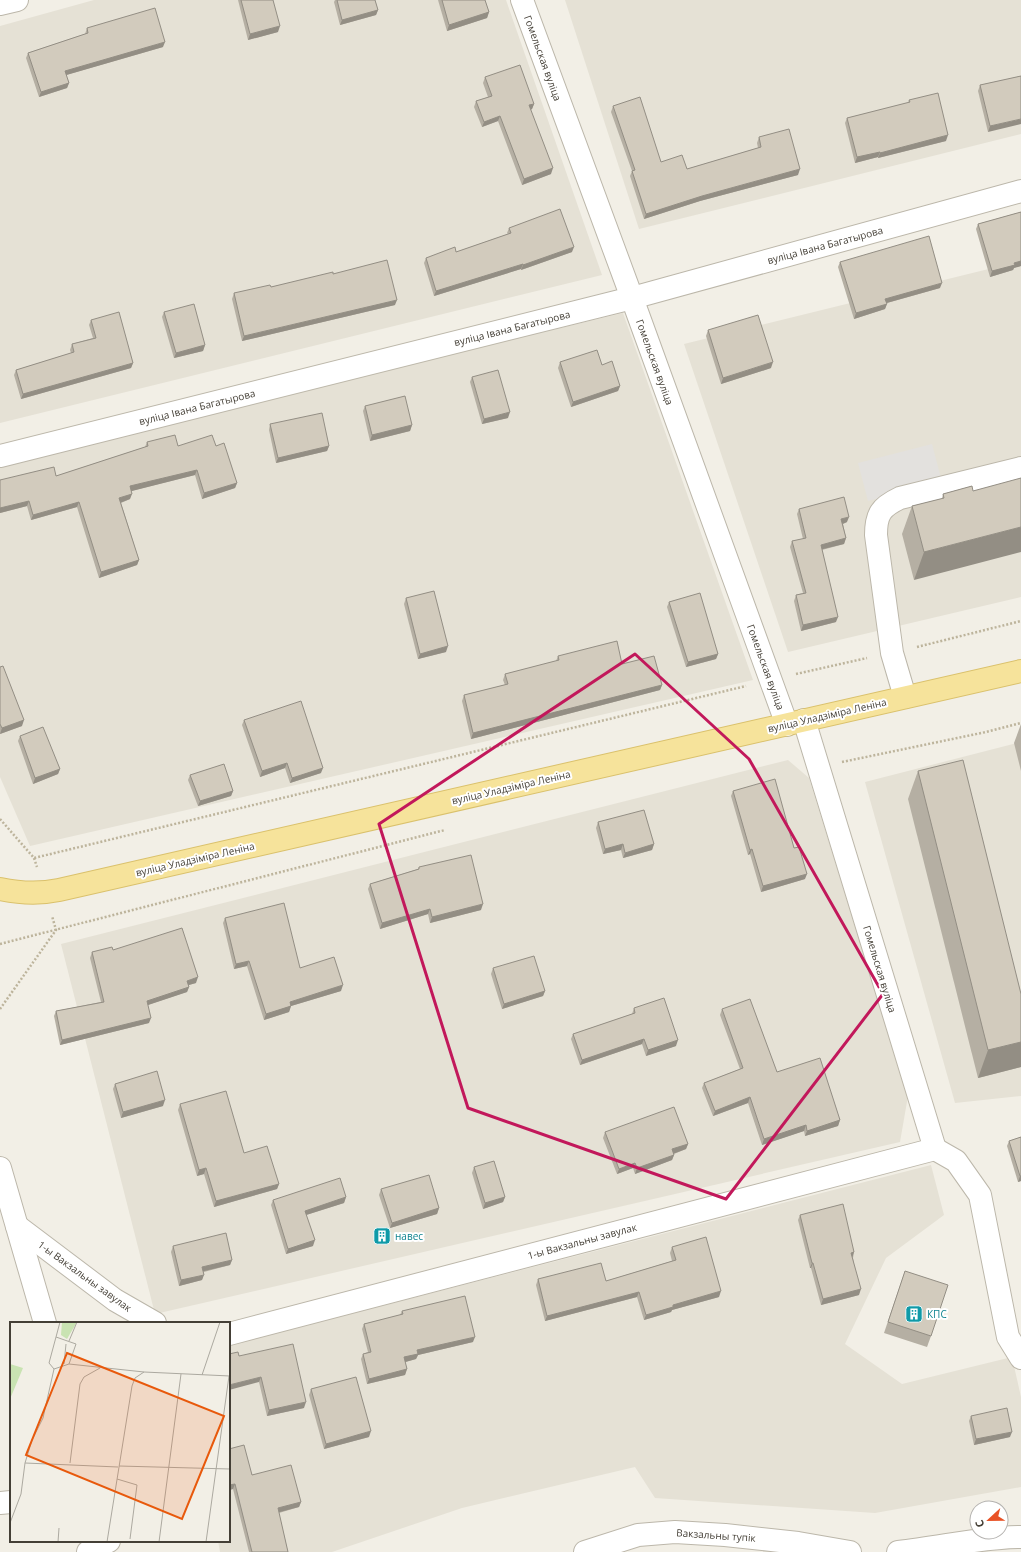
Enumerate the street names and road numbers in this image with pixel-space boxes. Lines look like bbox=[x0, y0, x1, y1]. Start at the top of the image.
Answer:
street label: Гомельская вуліца bbox=[521, 13, 565, 103]
street label: вуліца Івана Багатырова bbox=[766, 223, 884, 267]
street label: вуліца Івана Багатырова bbox=[452, 307, 572, 349]
street label: Гомельская вуліца bbox=[633, 317, 677, 407]
street label: вуліца Івана Багатырова bbox=[137, 386, 257, 428]
street label: Гомельская вуліца bbox=[744, 622, 788, 712]
street label: вуліца Уладзіміра Леніна bbox=[766, 695, 888, 735]
street label: вуліца Уладзіміра Леніна bbox=[450, 767, 572, 807]
street label: вуліца Уладзіміра Леніна bbox=[134, 839, 256, 879]
street label: Гомельская вуліца bbox=[860, 924, 900, 1014]
street label: 1-ы Вакзальны завулак bbox=[526, 1219, 639, 1262]
street label: 1-ы Вакзальны завулак bbox=[35, 1237, 135, 1315]
street label: Вакзальны тупік bbox=[676, 1525, 757, 1545]

